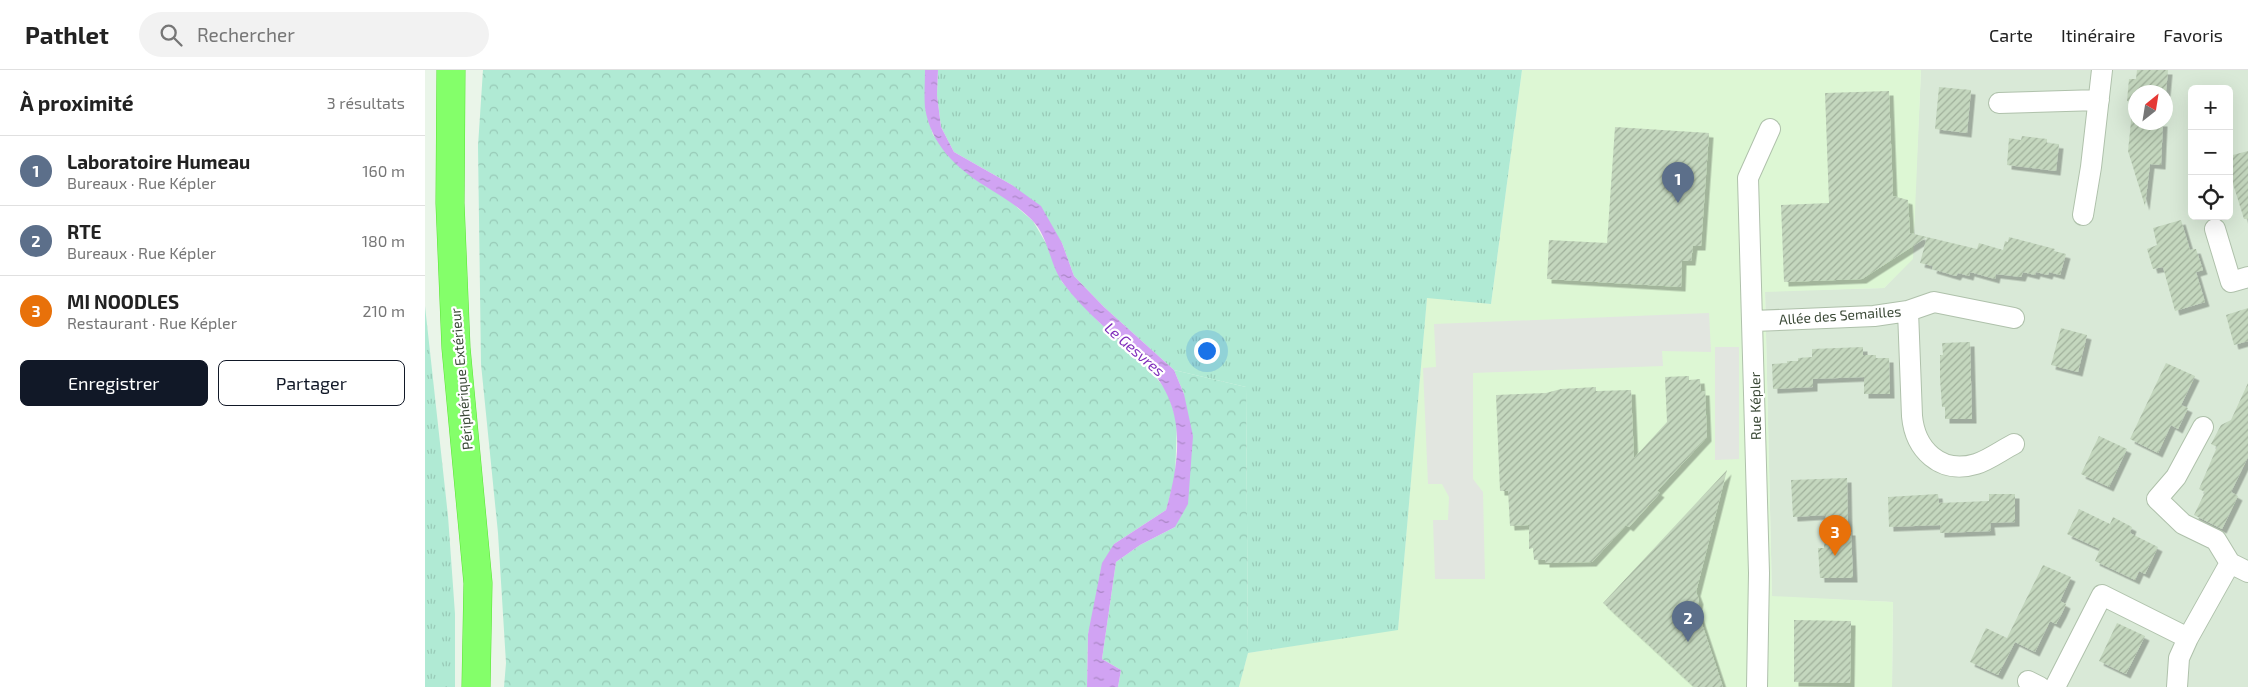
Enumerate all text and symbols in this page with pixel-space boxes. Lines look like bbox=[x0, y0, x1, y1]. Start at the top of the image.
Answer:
search box bbox=[139, 12, 489, 57]
text: Pathlet bbox=[25, 20, 109, 49]
icon: search bbox=[157, 21, 185, 49]
text: Rechercher bbox=[197, 23, 295, 46]
text: Carte bbox=[1989, 24, 2033, 46]
text: Itinéraire bbox=[2061, 24, 2135, 46]
text: Favoris bbox=[2163, 24, 2223, 46]
north arrow bbox=[2128, 85, 2173, 130]
map controls bbox=[2188, 85, 2233, 220]
button: + bbox=[2188, 85, 2233, 130]
text: À proximité bbox=[20, 90, 134, 115]
text: 3 résultats bbox=[327, 93, 405, 112]
button: − bbox=[2188, 130, 2233, 175]
text: Laboratoire Humeau bbox=[67, 150, 250, 173]
text: 1 bbox=[33, 161, 39, 180]
text: 160 m bbox=[362, 161, 405, 180]
pin: 1 bbox=[1662, 162, 1694, 203]
text: Bureaux · Rue Képler bbox=[67, 173, 216, 192]
button: locate bbox=[2188, 175, 2233, 220]
text: RTE bbox=[67, 220, 102, 243]
text: 2 bbox=[31, 231, 41, 250]
text: 180 m bbox=[362, 231, 405, 250]
text: Bureaux · Rue Képler bbox=[67, 243, 216, 262]
text: MI NOODLES bbox=[67, 290, 179, 313]
text: 3 bbox=[31, 301, 41, 320]
text: 210 m bbox=[362, 301, 405, 320]
street label: Allée des Semailles bbox=[1778, 302, 1902, 328]
street label: Périphérique Extérieur bbox=[446, 307, 476, 451]
text: Restaurant · Rue Képler bbox=[67, 313, 237, 332]
water label: Le Gesvres bbox=[1101, 318, 1169, 380]
your location bbox=[1194, 338, 1220, 364]
button: Enregistrer bbox=[20, 360, 208, 406]
button: Partager bbox=[218, 360, 405, 406]
street label: Rue Képler bbox=[1746, 371, 1764, 440]
pin: 3 bbox=[1819, 515, 1851, 556]
pin: 2 bbox=[1672, 601, 1704, 642]

